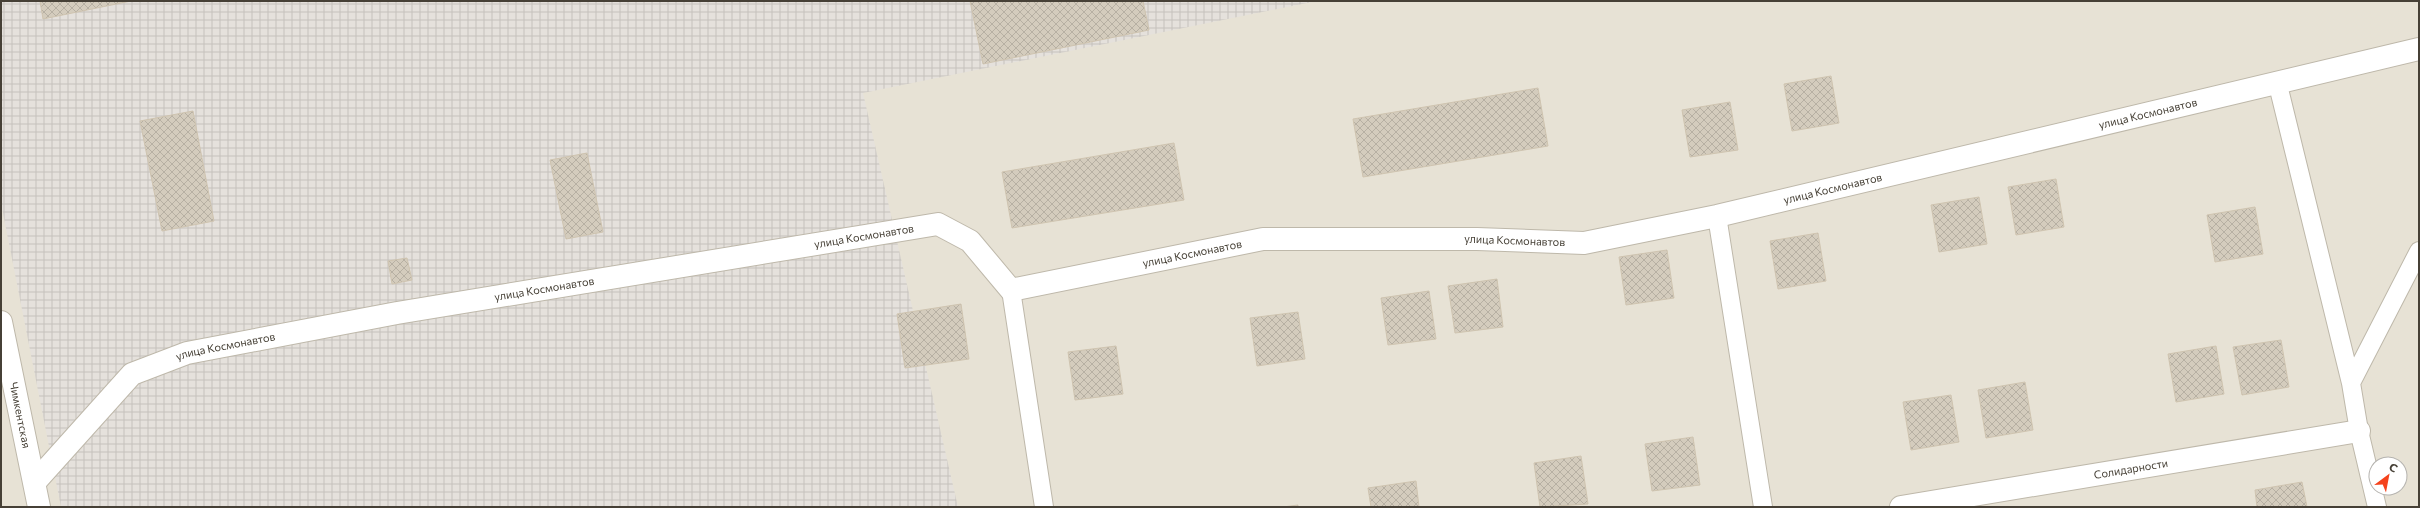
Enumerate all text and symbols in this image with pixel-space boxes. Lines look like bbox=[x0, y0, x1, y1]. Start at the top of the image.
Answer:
street label: улица Космонавтов bbox=[2097, 95, 2199, 131]
street label: улица Космонавтов bbox=[1782, 170, 1883, 206]
street label: улица Космонавтов bbox=[813, 221, 915, 250]
street label: улица Космонавтов bbox=[1464, 232, 1566, 248]
street label: улица Космонавтов bbox=[1141, 236, 1243, 269]
street label: улица Космонавтов bbox=[493, 274, 595, 303]
street label: улица Космонавтов bbox=[174, 329, 276, 363]
street label: Чимкентская bbox=[7, 381, 34, 449]
street label: Солидарности bbox=[2093, 456, 2169, 481]
north arrow bbox=[2368, 456, 2408, 496]
text: С bbox=[2387, 460, 2401, 475]

